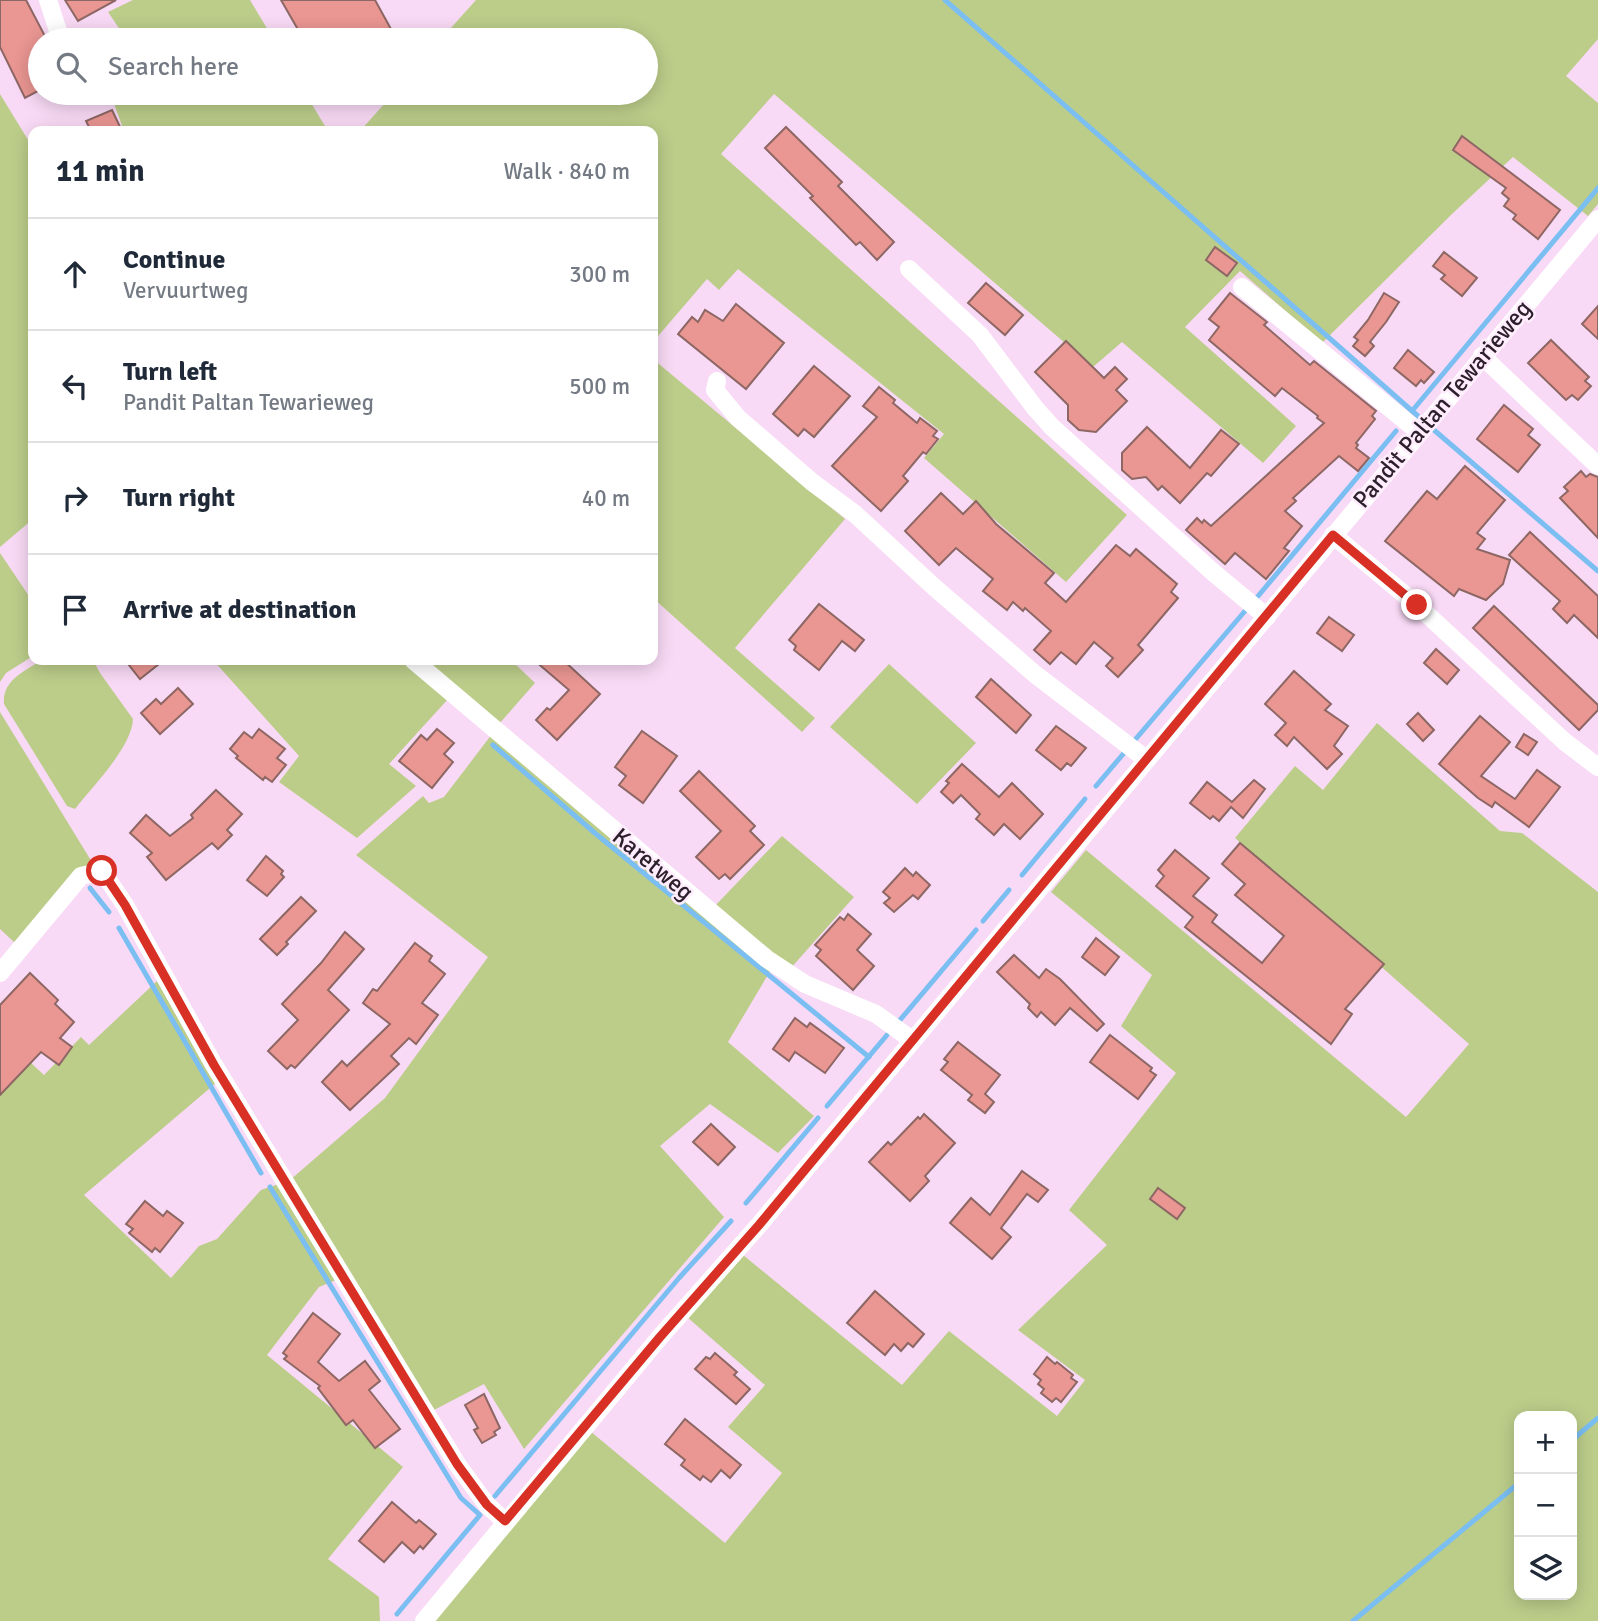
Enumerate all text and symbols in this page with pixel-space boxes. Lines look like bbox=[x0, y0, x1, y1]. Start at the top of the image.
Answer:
search box bbox=[28, 28, 658, 105]
icon: search bbox=[52, 48, 90, 86]
text: Search here bbox=[108, 51, 239, 83]
text: 11 min bbox=[56, 153, 145, 190]
text: Walk · 840 m bbox=[504, 157, 630, 186]
text: Continue bbox=[123, 244, 225, 276]
icon: ahead bbox=[56, 255, 94, 293]
text: 300 m bbox=[569, 260, 630, 289]
text: Vervuurtweg bbox=[123, 276, 248, 305]
street label: Pandit Paltan Tewarieweg bbox=[1346, 294, 1538, 514]
text: Turn left bbox=[123, 356, 217, 388]
icon: left bbox=[56, 367, 94, 405]
text: 500 m bbox=[569, 372, 630, 401]
text: Pandit Paltan Tewarieweg bbox=[123, 388, 374, 417]
icon: right bbox=[56, 479, 94, 517]
text: Turn right bbox=[123, 482, 235, 514]
text: 40 m bbox=[582, 484, 630, 513]
route end bbox=[1401, 589, 1432, 620]
icon: arrive bbox=[56, 591, 94, 629]
text: Arrive at destination bbox=[123, 594, 356, 626]
street label: Karetweg bbox=[606, 821, 700, 907]
route start bbox=[86, 855, 117, 886]
map controls bbox=[1514, 1411, 1577, 1600]
button: + bbox=[1514, 1411, 1577, 1474]
button: − bbox=[1514, 1474, 1577, 1537]
button: layers bbox=[1514, 1537, 1577, 1600]

